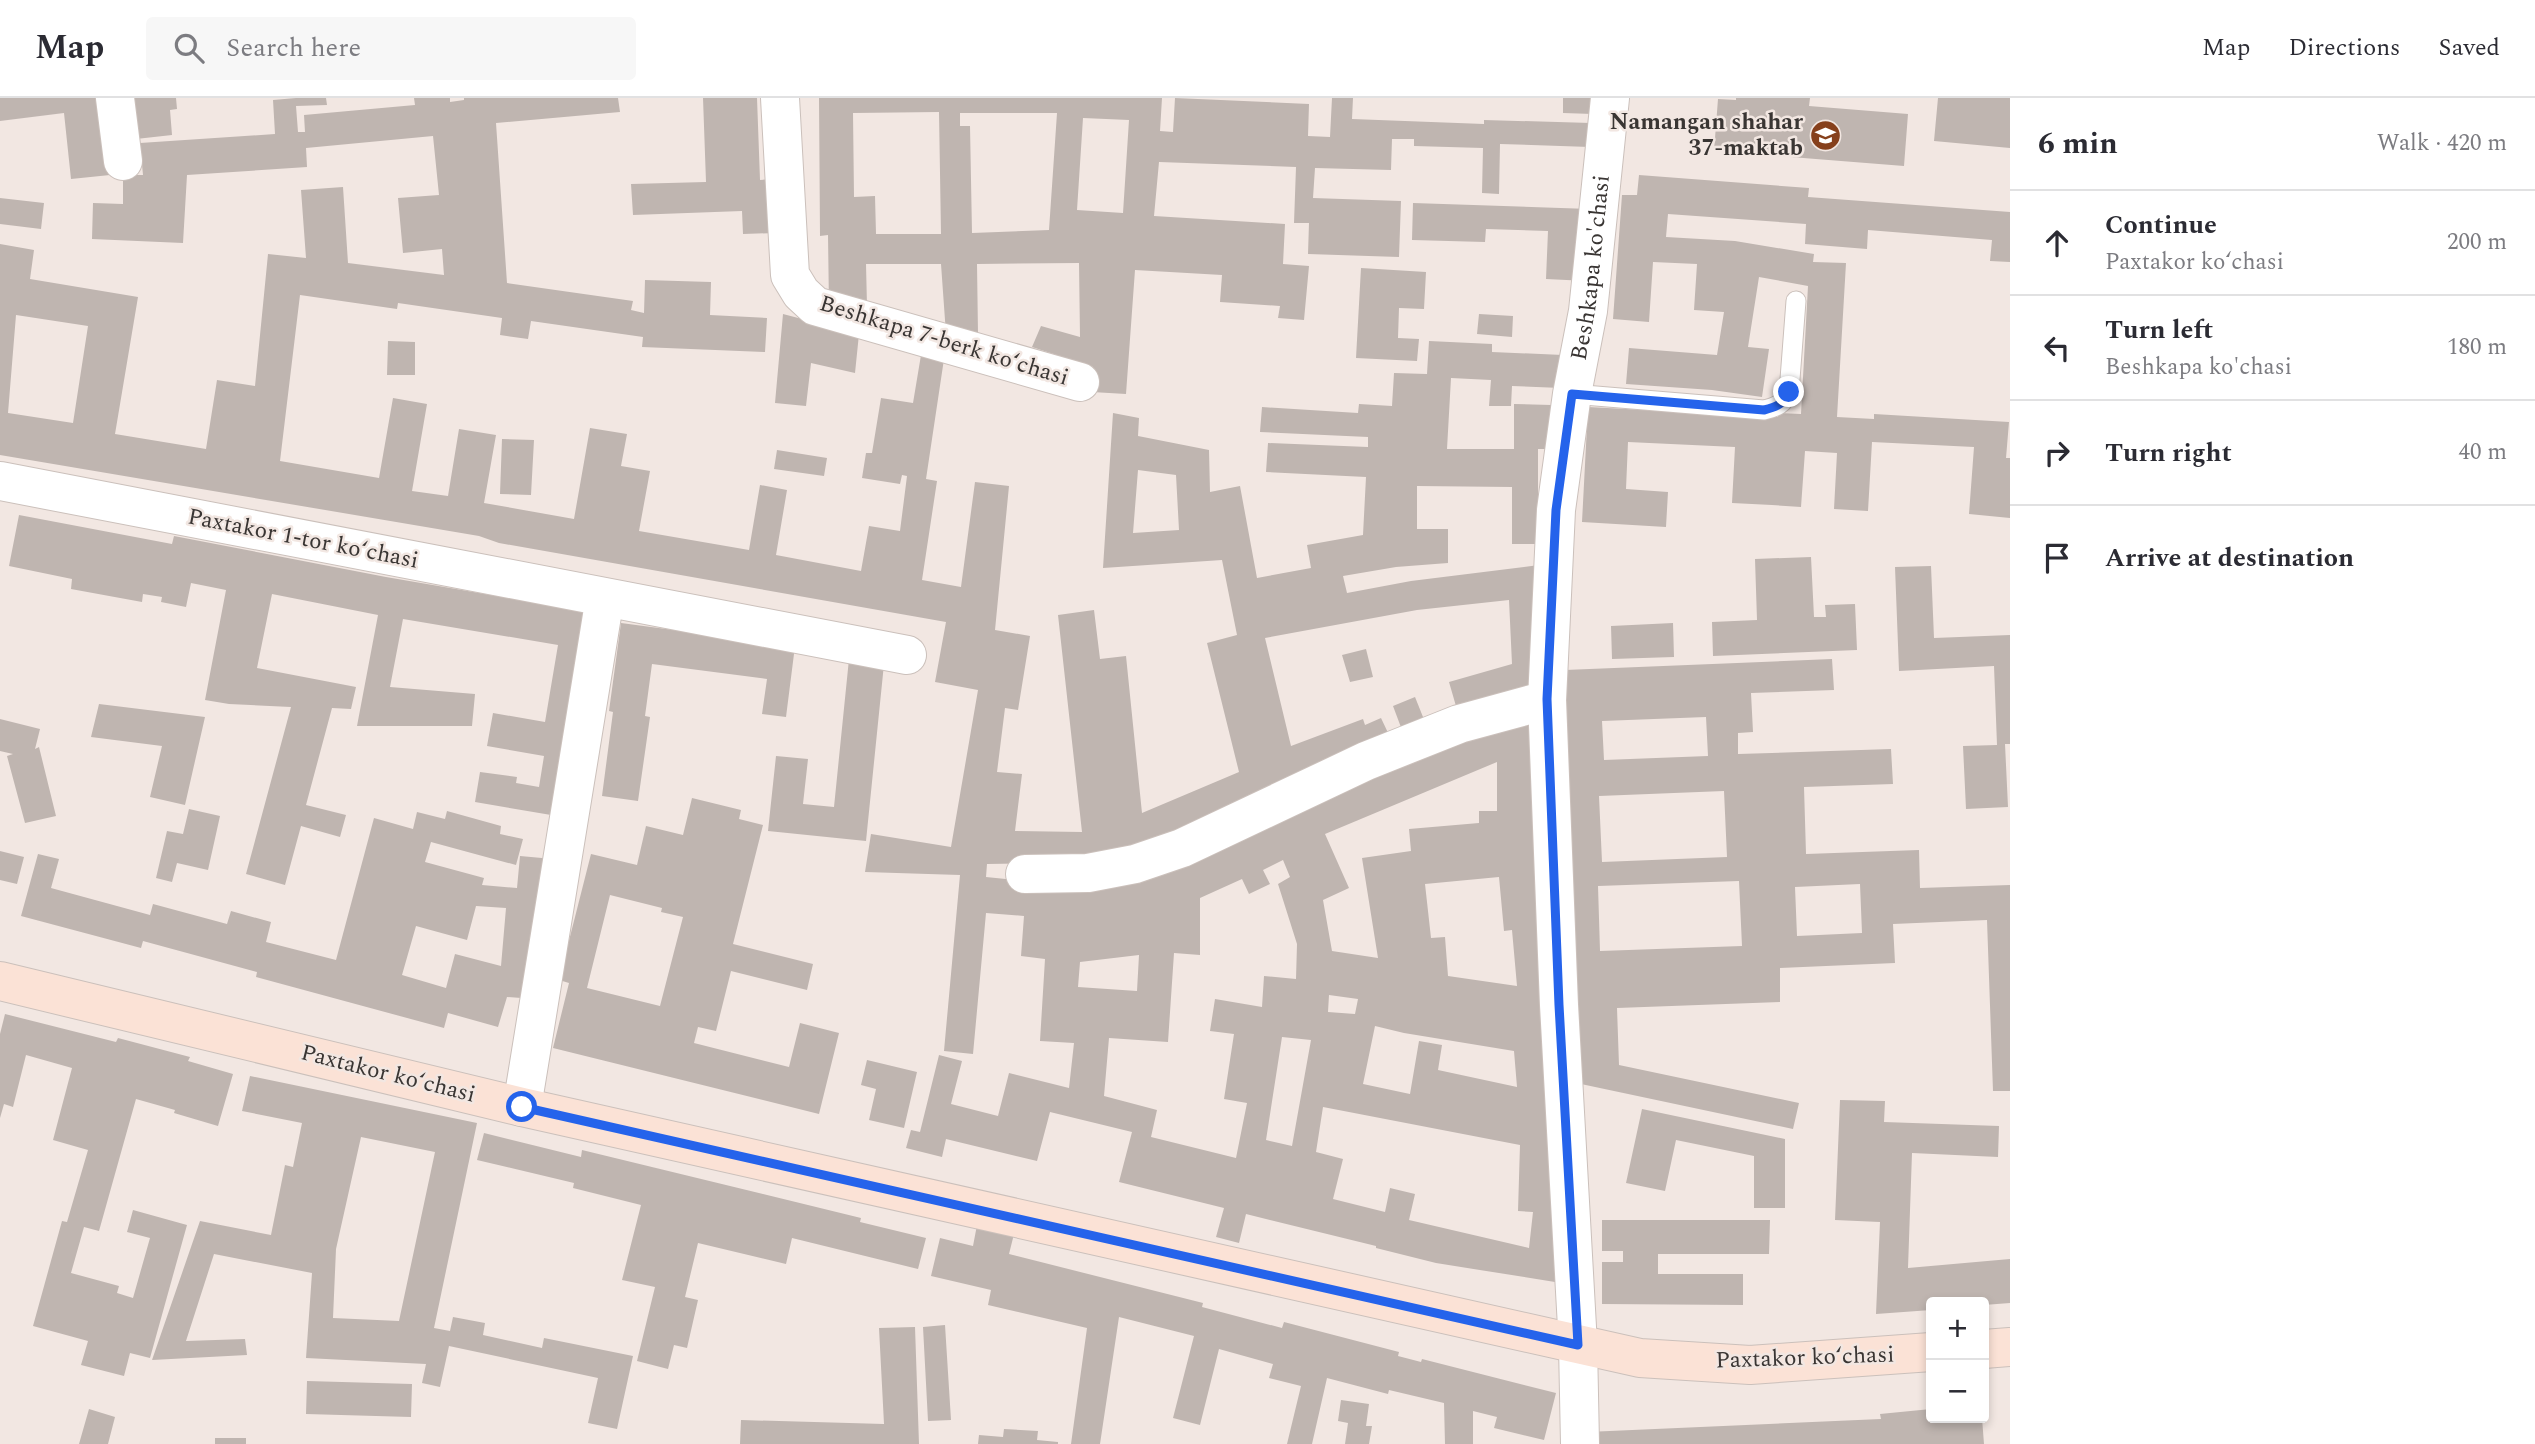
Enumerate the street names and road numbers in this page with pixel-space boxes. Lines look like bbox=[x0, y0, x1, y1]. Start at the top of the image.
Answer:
street label: Beshkapa ko'chasi bbox=[1561, 173, 1619, 364]
street label: Beshkapa 7-berk koʻchasi bbox=[815, 286, 1073, 396]
street label: Paxtakor 1-tor koʻchasi bbox=[185, 499, 421, 579]
street label: Paxtakor koʻchasi bbox=[297, 1035, 479, 1113]
street label: Paxtakor koʻchasi bbox=[1715, 1337, 1895, 1379]

